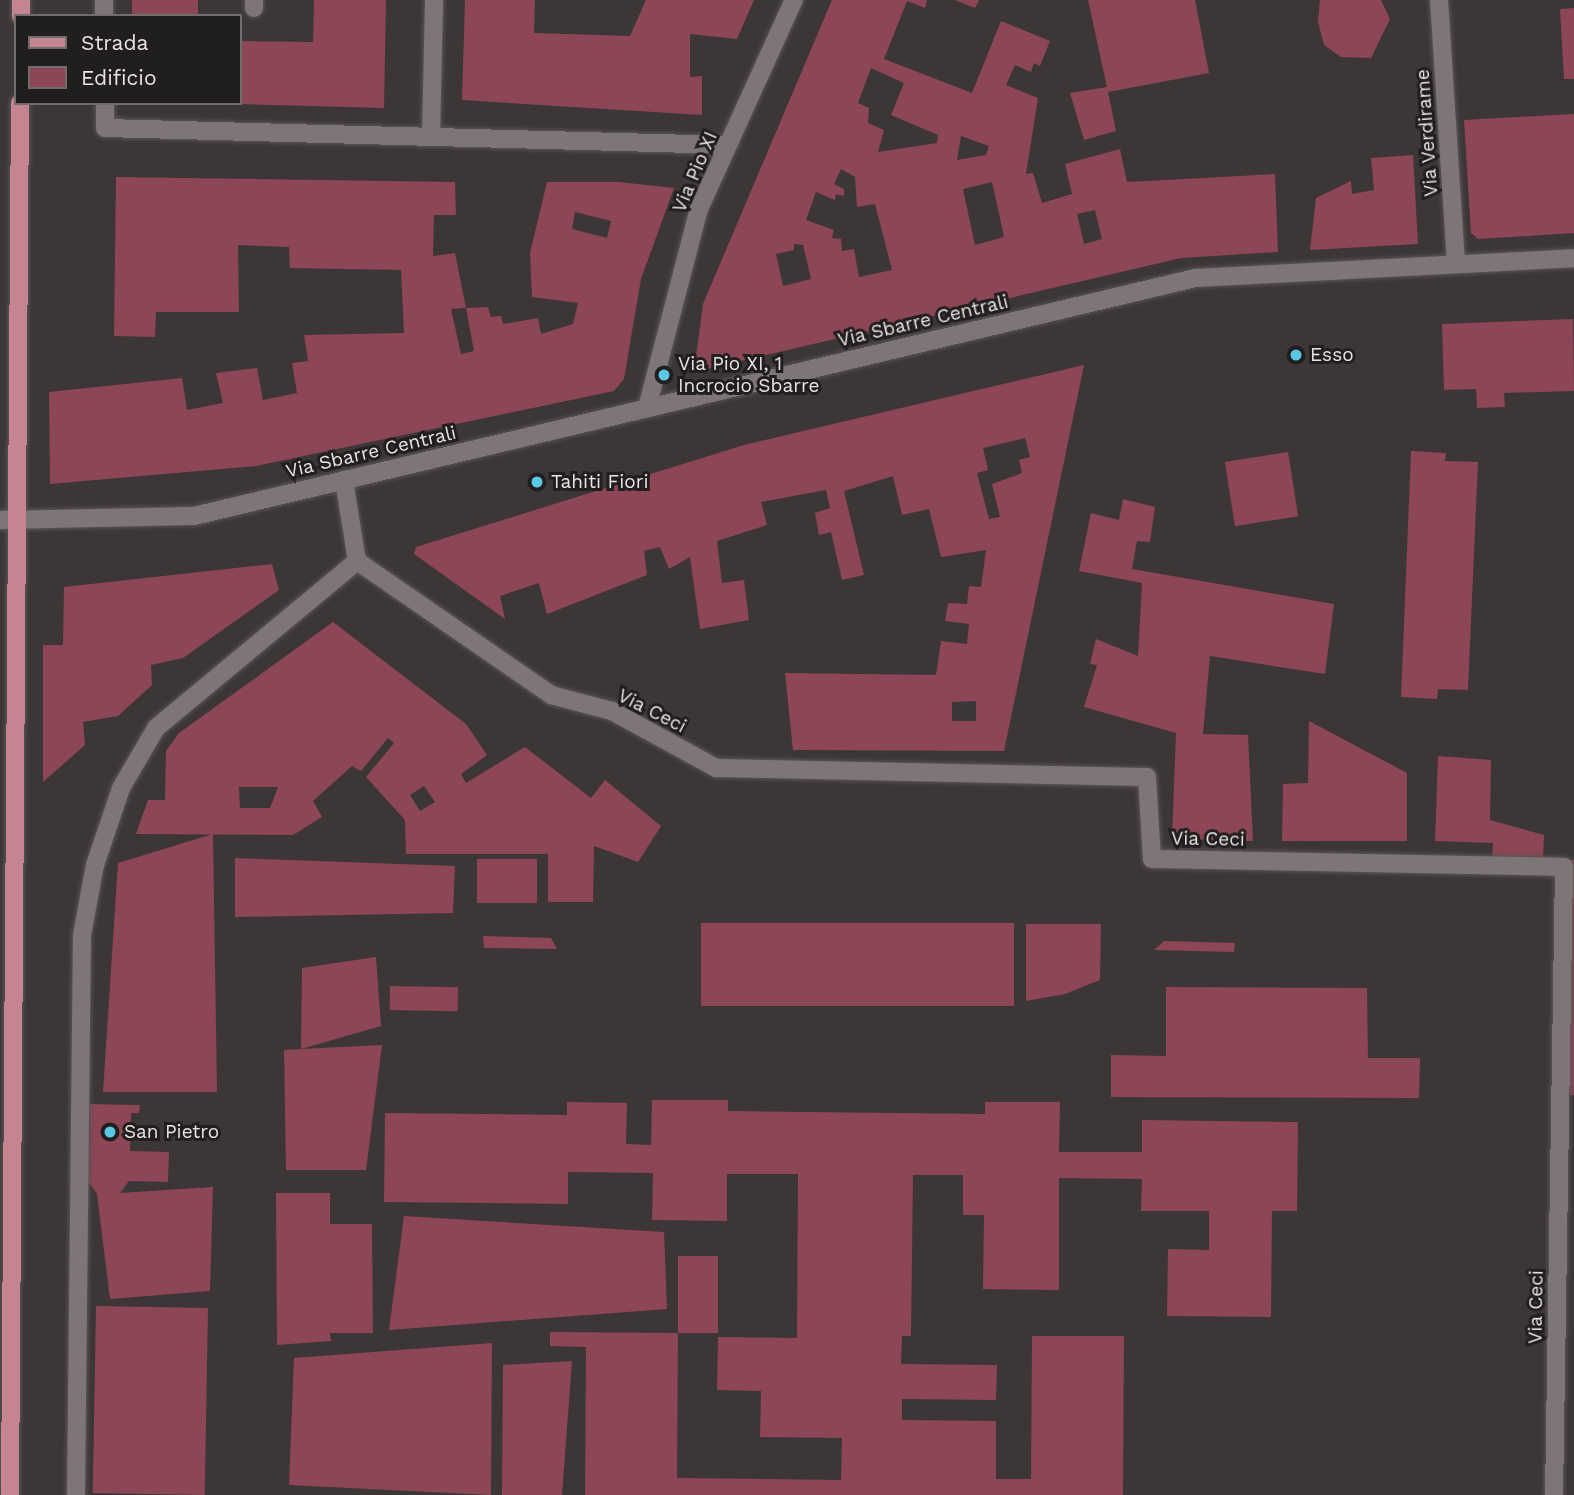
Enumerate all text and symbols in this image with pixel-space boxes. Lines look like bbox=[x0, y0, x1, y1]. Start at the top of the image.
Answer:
legend bbox=[14, 14, 242, 105]
text: Strada bbox=[81, 30, 148, 55]
text: Edificio bbox=[81, 65, 157, 90]
street label: Via Verdirame bbox=[1411, 68, 1443, 198]
street label: Via Pio XI bbox=[668, 128, 722, 216]
street label: Via Sbarre Centrali bbox=[835, 290, 1011, 352]
place label: Esso bbox=[1310, 344, 1354, 366]
marker: Esso bbox=[1288, 347, 1304, 363]
place label: Via Pio XI, 1 Incrocio Sbarre bbox=[678, 353, 819, 397]
marker: Via Pio XI, 1 Incrocio Sbarre bbox=[656, 367, 672, 383]
street label: Via Sbarre Centrali bbox=[283, 421, 459, 483]
place label: Tahiti Fiori bbox=[551, 471, 648, 493]
marker: Tahiti Fiori bbox=[529, 474, 545, 490]
street label: Via Ceci bbox=[614, 684, 690, 738]
street label: Via Ceci bbox=[1171, 827, 1245, 851]
place label: San Pietro bbox=[124, 1121, 219, 1143]
marker: San Pietro bbox=[102, 1124, 118, 1140]
street label: Via Ceci bbox=[1524, 1270, 1548, 1344]

